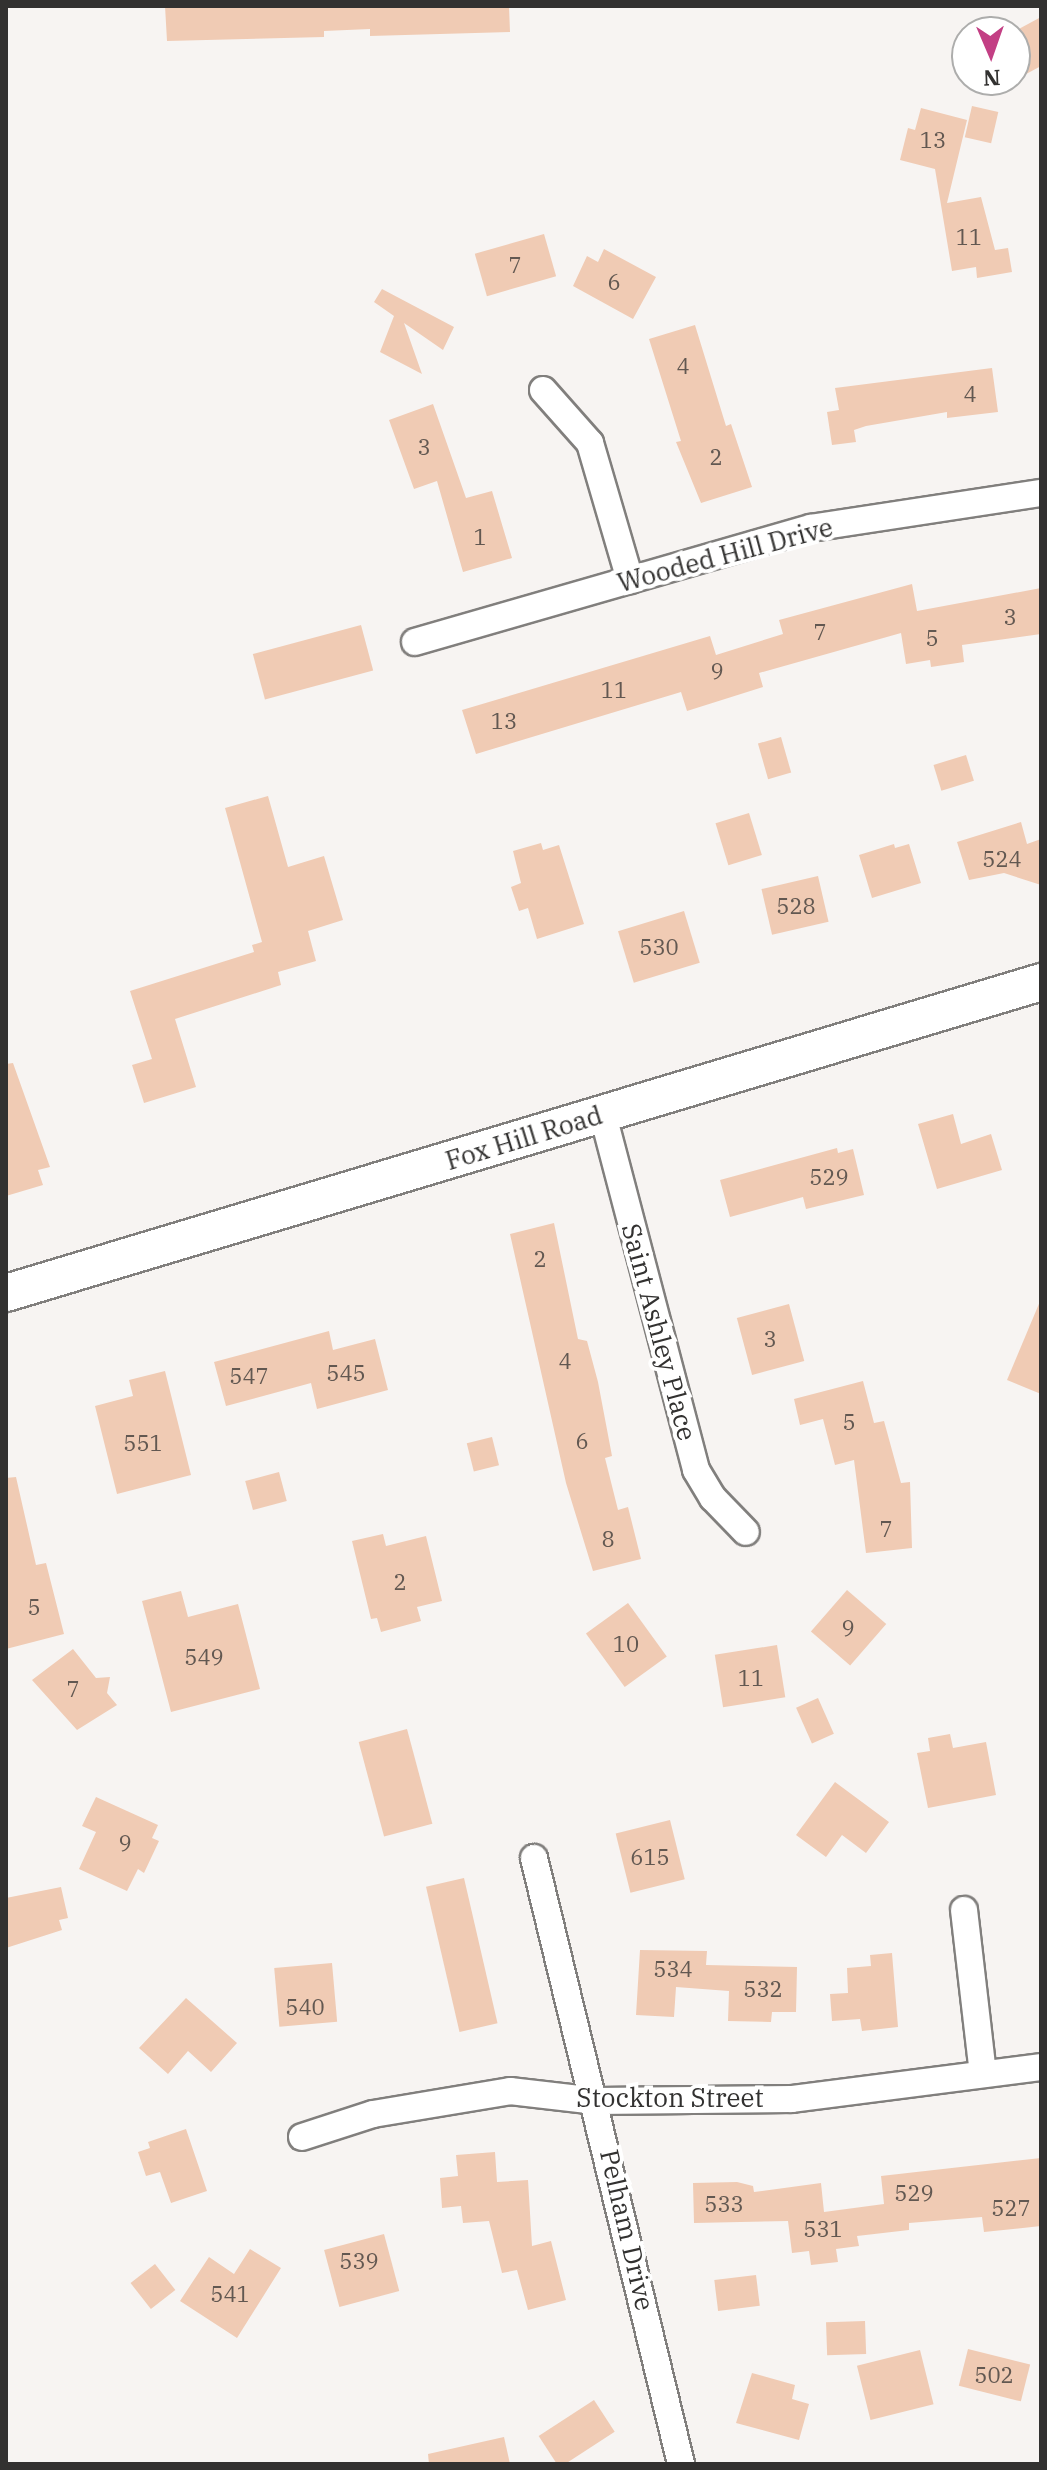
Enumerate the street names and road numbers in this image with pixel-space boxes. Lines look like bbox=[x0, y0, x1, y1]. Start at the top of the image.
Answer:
street label: Wooded Hill Drive bbox=[614, 511, 836, 599]
street label: Fox Hill Road bbox=[442, 1099, 606, 1177]
street label: Saint Ashley Place bbox=[615, 1220, 703, 1444]
street label: Stockton Street bbox=[576, 2082, 764, 2114]
street label: Pelham Drive bbox=[593, 2146, 661, 2314]

